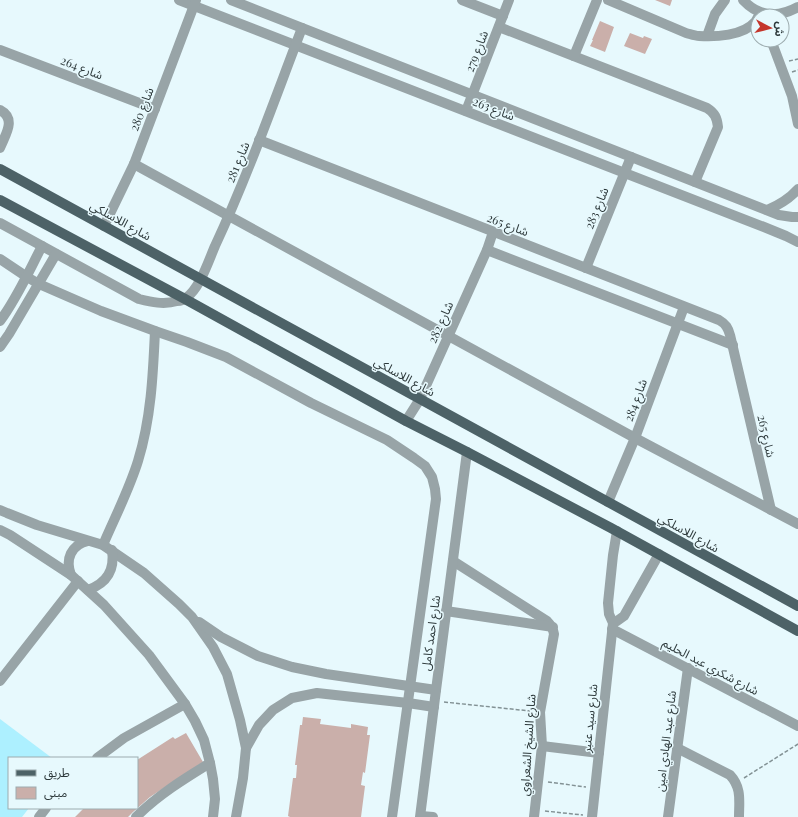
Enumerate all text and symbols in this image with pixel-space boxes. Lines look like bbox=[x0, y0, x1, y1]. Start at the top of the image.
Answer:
north arrow bbox=[750, 8, 790, 48]
text: ش bbox=[772, 21, 789, 38]
street label: شارع 279 bbox=[461, 28, 493, 75]
street label: شارع 264 bbox=[58, 52, 106, 84]
street label: شارع 280 bbox=[125, 85, 159, 134]
street label: شارع 263 bbox=[470, 93, 517, 125]
street label: شارع 281 bbox=[222, 139, 254, 186]
street label: شارع 283 bbox=[580, 185, 613, 232]
street label: شارع اللاسلكي bbox=[86, 197, 154, 246]
street label: شارع 265 bbox=[484, 209, 531, 241]
street label: شارع 282 bbox=[424, 299, 458, 346]
street label: شارع اللاسلكي bbox=[370, 353, 438, 402]
street label: شارع 284 bbox=[620, 376, 652, 424]
street label: شارع 265 bbox=[752, 413, 780, 459]
street label: شارع اللاسلكي bbox=[654, 509, 722, 558]
street label: شارع احمد كامل bbox=[417, 594, 445, 672]
street label: شارع شكري عبد الحليم bbox=[659, 634, 762, 701]
street label: شارع سيد عنبر bbox=[577, 683, 603, 754]
street label: شارع عبد الهادي امين bbox=[651, 690, 682, 793]
street label: شارع الشيخ الشعراوي bbox=[515, 694, 541, 797]
legend bbox=[8, 757, 138, 809]
text: طريق bbox=[44, 764, 70, 781]
text: مبنى bbox=[44, 784, 67, 800]

